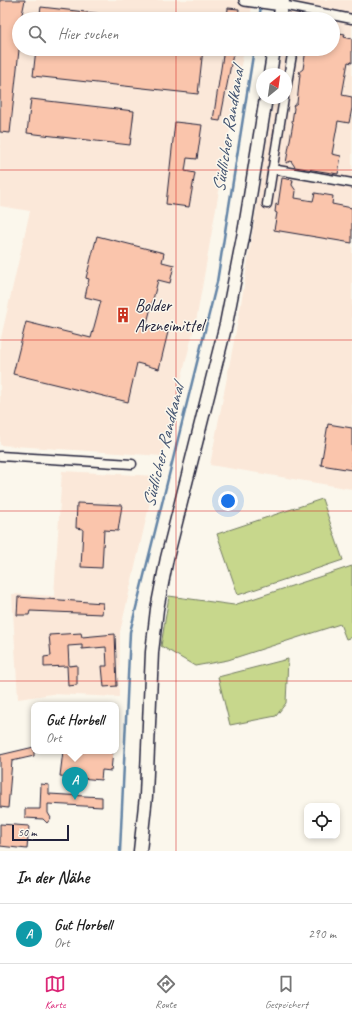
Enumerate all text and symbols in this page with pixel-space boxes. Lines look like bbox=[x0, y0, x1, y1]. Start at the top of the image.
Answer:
search box bbox=[12, 12, 340, 56]
icon: search bbox=[26, 23, 48, 45]
text: Hier suchen bbox=[58, 25, 118, 44]
water label: Südlicher Randkanal bbox=[207, 60, 250, 194]
north arrow bbox=[256, 68, 292, 104]
place label: Bolder Arzneimittel bbox=[135, 295, 207, 336]
building icon: Bolder Arzneimittel bbox=[114, 306, 132, 324]
water label: Südlicher Randkanal bbox=[137, 377, 190, 510]
your location bbox=[218, 491, 238, 511]
popup bbox=[31, 702, 119, 754]
text: Gut Horbell bbox=[46, 711, 104, 730]
text: Ort bbox=[46, 730, 61, 746]
pin: A bbox=[62, 767, 88, 800]
map controls bbox=[304, 803, 340, 839]
button: locate bbox=[304, 803, 340, 839]
scale bar bbox=[12, 823, 69, 842]
text: 50 m bbox=[18, 825, 37, 839]
text: In der Nähe bbox=[16, 867, 89, 888]
text: Gut Horbell bbox=[54, 916, 112, 935]
text: A bbox=[26, 926, 32, 942]
text: 290 m bbox=[308, 926, 336, 942]
text: Ort bbox=[54, 935, 69, 951]
tab: Karte bbox=[44, 973, 66, 1011]
tab: Route bbox=[155, 973, 177, 1011]
tab: Gespeichert bbox=[265, 973, 308, 1011]

